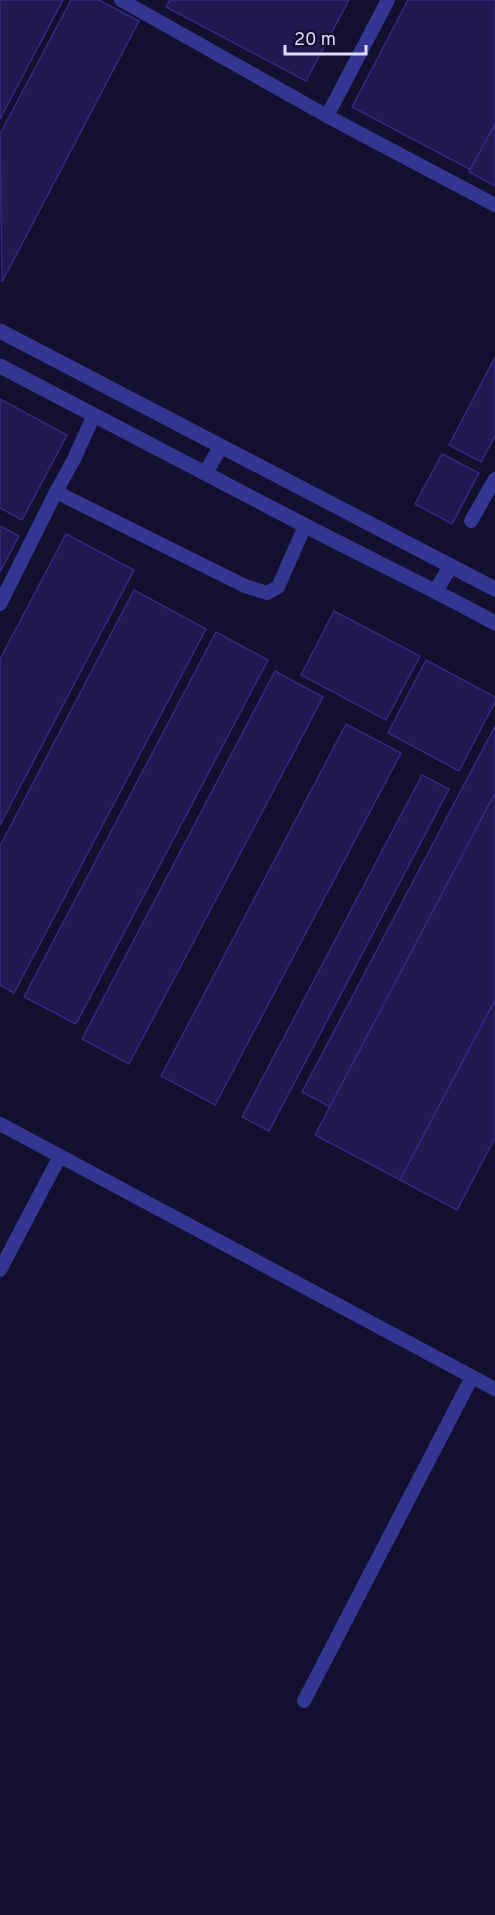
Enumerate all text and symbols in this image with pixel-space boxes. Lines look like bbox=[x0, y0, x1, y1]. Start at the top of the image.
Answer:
scale bar bbox=[285, 18, 366, 56]
text: 20 m bbox=[294, 29, 336, 52]

